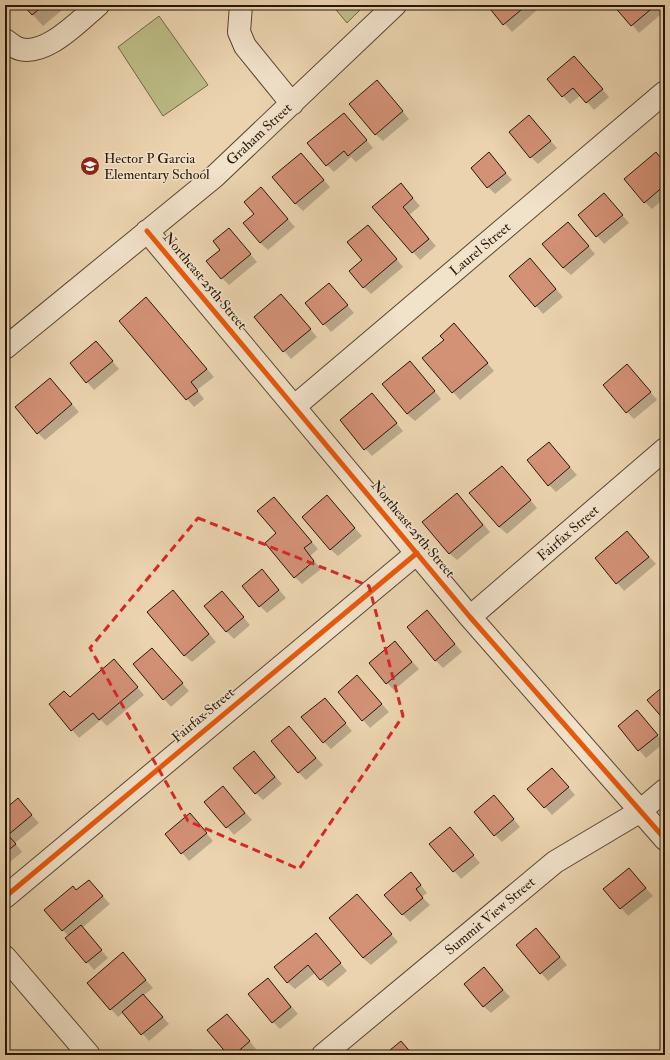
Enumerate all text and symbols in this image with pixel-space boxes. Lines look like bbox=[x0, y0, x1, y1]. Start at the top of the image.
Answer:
street label: Graham Street bbox=[223, 99, 296, 169]
place label: Hector P Garcia Elementary School bbox=[104, 150, 210, 184]
school or university icon: Hector P Garcia Elementary School bbox=[79, 155, 101, 177]
street label: Laurel Street bbox=[446, 218, 514, 279]
street label: Northeast 25th Street bbox=[159, 229, 251, 333]
street label: Northeast 25th Street bbox=[367, 477, 459, 581]
street label: Fairfax Street bbox=[534, 501, 603, 564]
street label: Fairfax Street bbox=[168, 684, 238, 746]
street label: Summit View Street bbox=[441, 873, 539, 959]

